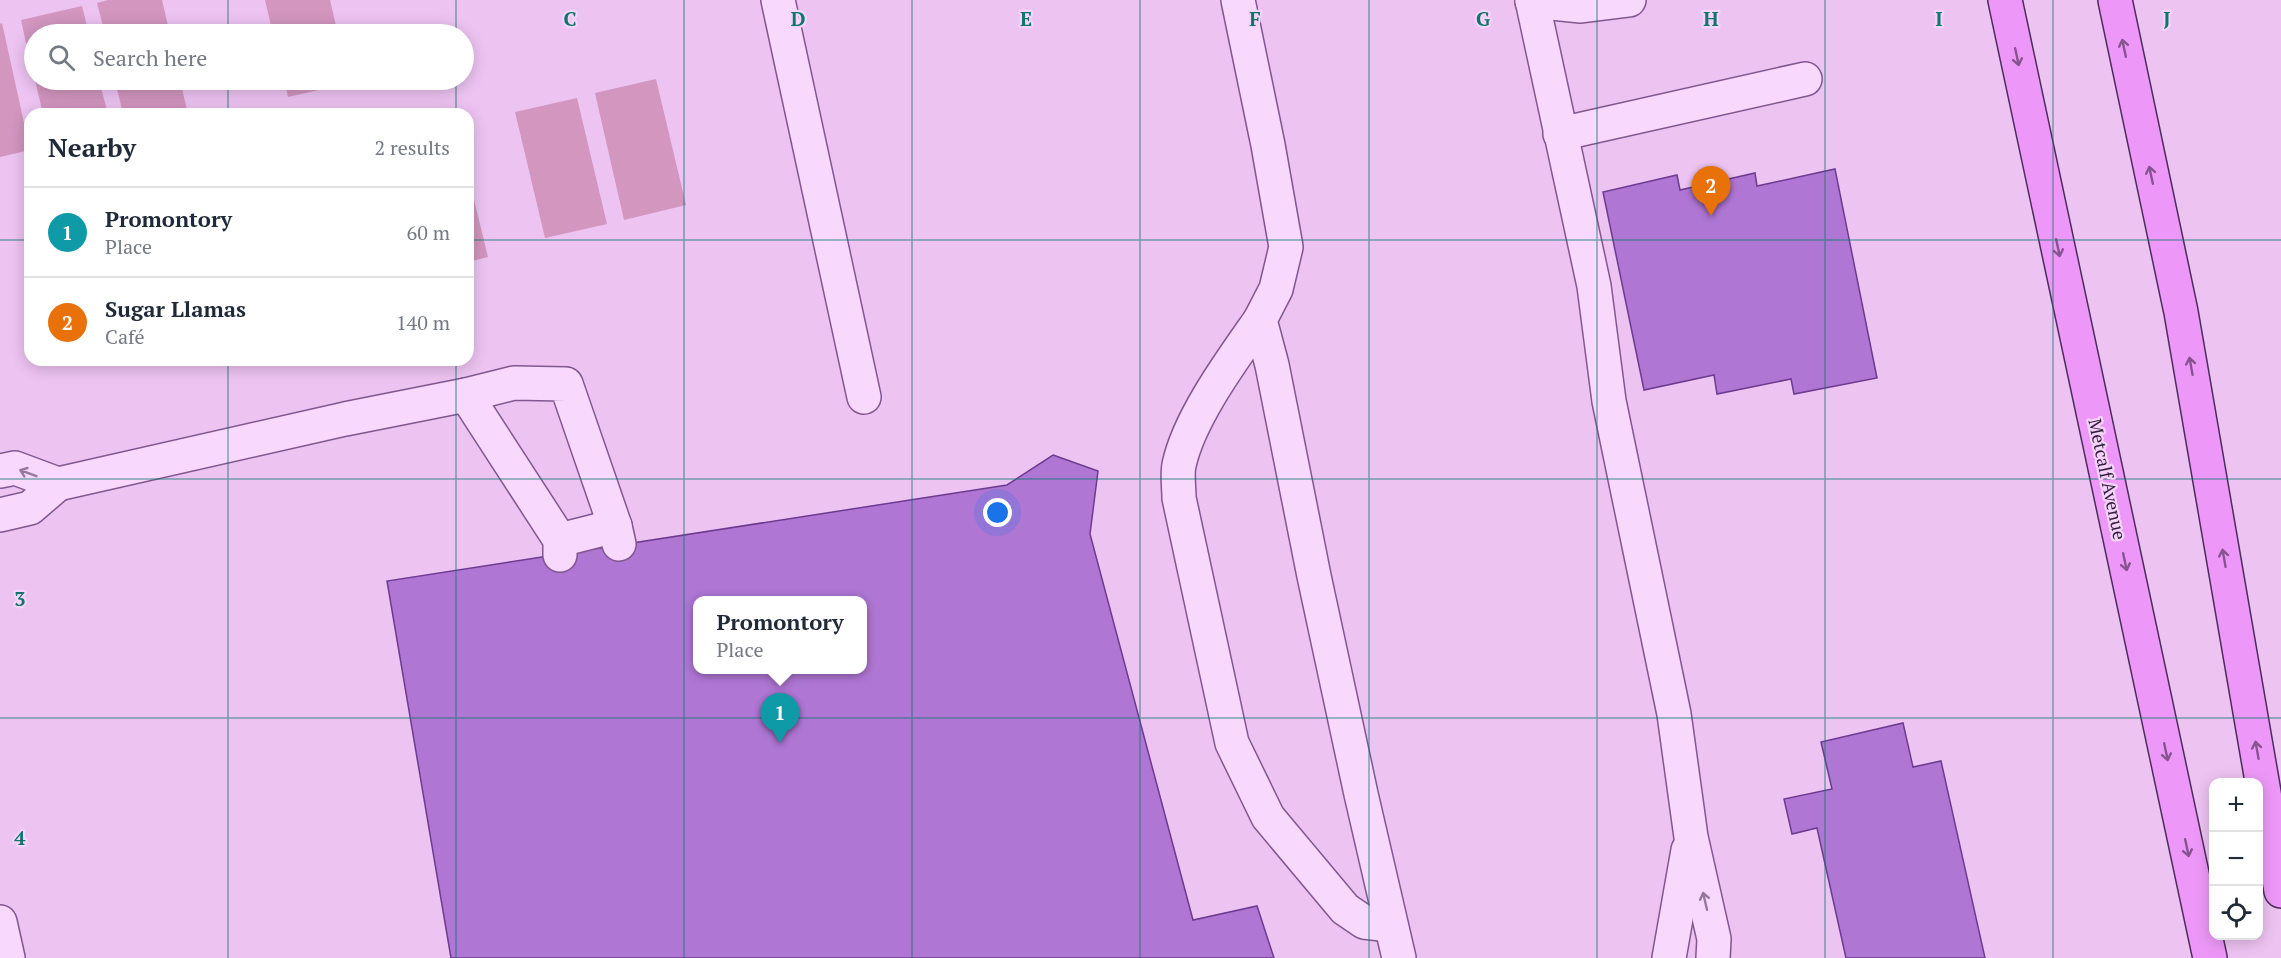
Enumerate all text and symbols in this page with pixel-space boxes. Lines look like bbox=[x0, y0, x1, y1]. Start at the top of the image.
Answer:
text: C bbox=[563, 5, 577, 32]
text: D bbox=[791, 5, 805, 32]
text: E bbox=[1020, 5, 1032, 32]
text: F bbox=[1249, 5, 1261, 32]
text: G bbox=[1476, 5, 1490, 32]
text: H bbox=[1703, 5, 1719, 32]
text: I bbox=[1935, 5, 1943, 32]
text: J bbox=[2163, 5, 2171, 32]
search box bbox=[24, 24, 474, 90]
one-way arrow bbox=[2118, 38, 2130, 57]
icon: search bbox=[45, 41, 78, 74]
text: Search here bbox=[93, 43, 207, 72]
one-way arrow bbox=[2012, 47, 2023, 66]
text: Nearby bbox=[48, 130, 136, 164]
text: 2 results bbox=[375, 134, 450, 161]
pin: 2 bbox=[1692, 166, 1730, 216]
one-way arrow bbox=[2145, 166, 2157, 185]
text: Promontory bbox=[105, 204, 232, 233]
text: 1 bbox=[62, 219, 73, 246]
text: 60 m bbox=[407, 219, 450, 246]
text: Place bbox=[105, 233, 152, 260]
one-way arrow bbox=[2053, 238, 2064, 257]
text: Sugar Llamas bbox=[105, 294, 246, 323]
text: 2 bbox=[62, 309, 73, 336]
text: 140 m bbox=[396, 309, 450, 336]
text: Café bbox=[105, 323, 145, 350]
one-way arrow bbox=[2185, 356, 2196, 376]
street label: Metcalf Avenue bbox=[2083, 416, 2133, 542]
one-way arrow bbox=[19, 466, 38, 477]
your location bbox=[983, 498, 1012, 527]
one-way arrow bbox=[2218, 549, 2229, 568]
one-way arrow bbox=[2120, 552, 2132, 571]
text: 3 bbox=[14, 585, 26, 612]
popup bbox=[693, 596, 867, 674]
text: Promontory bbox=[716, 607, 844, 636]
text: Place bbox=[716, 636, 763, 663]
pin: 1 bbox=[760, 694, 800, 743]
one-way arrow bbox=[2251, 741, 2262, 760]
one-way arrow bbox=[2161, 742, 2172, 762]
map controls bbox=[2209, 778, 2263, 940]
button: + bbox=[2209, 778, 2263, 832]
text: 4 bbox=[14, 824, 26, 851]
button: − bbox=[2209, 832, 2263, 886]
one-way arrow bbox=[2182, 838, 2193, 858]
button: locate bbox=[2209, 886, 2263, 940]
one-way arrow bbox=[1699, 891, 1711, 910]

